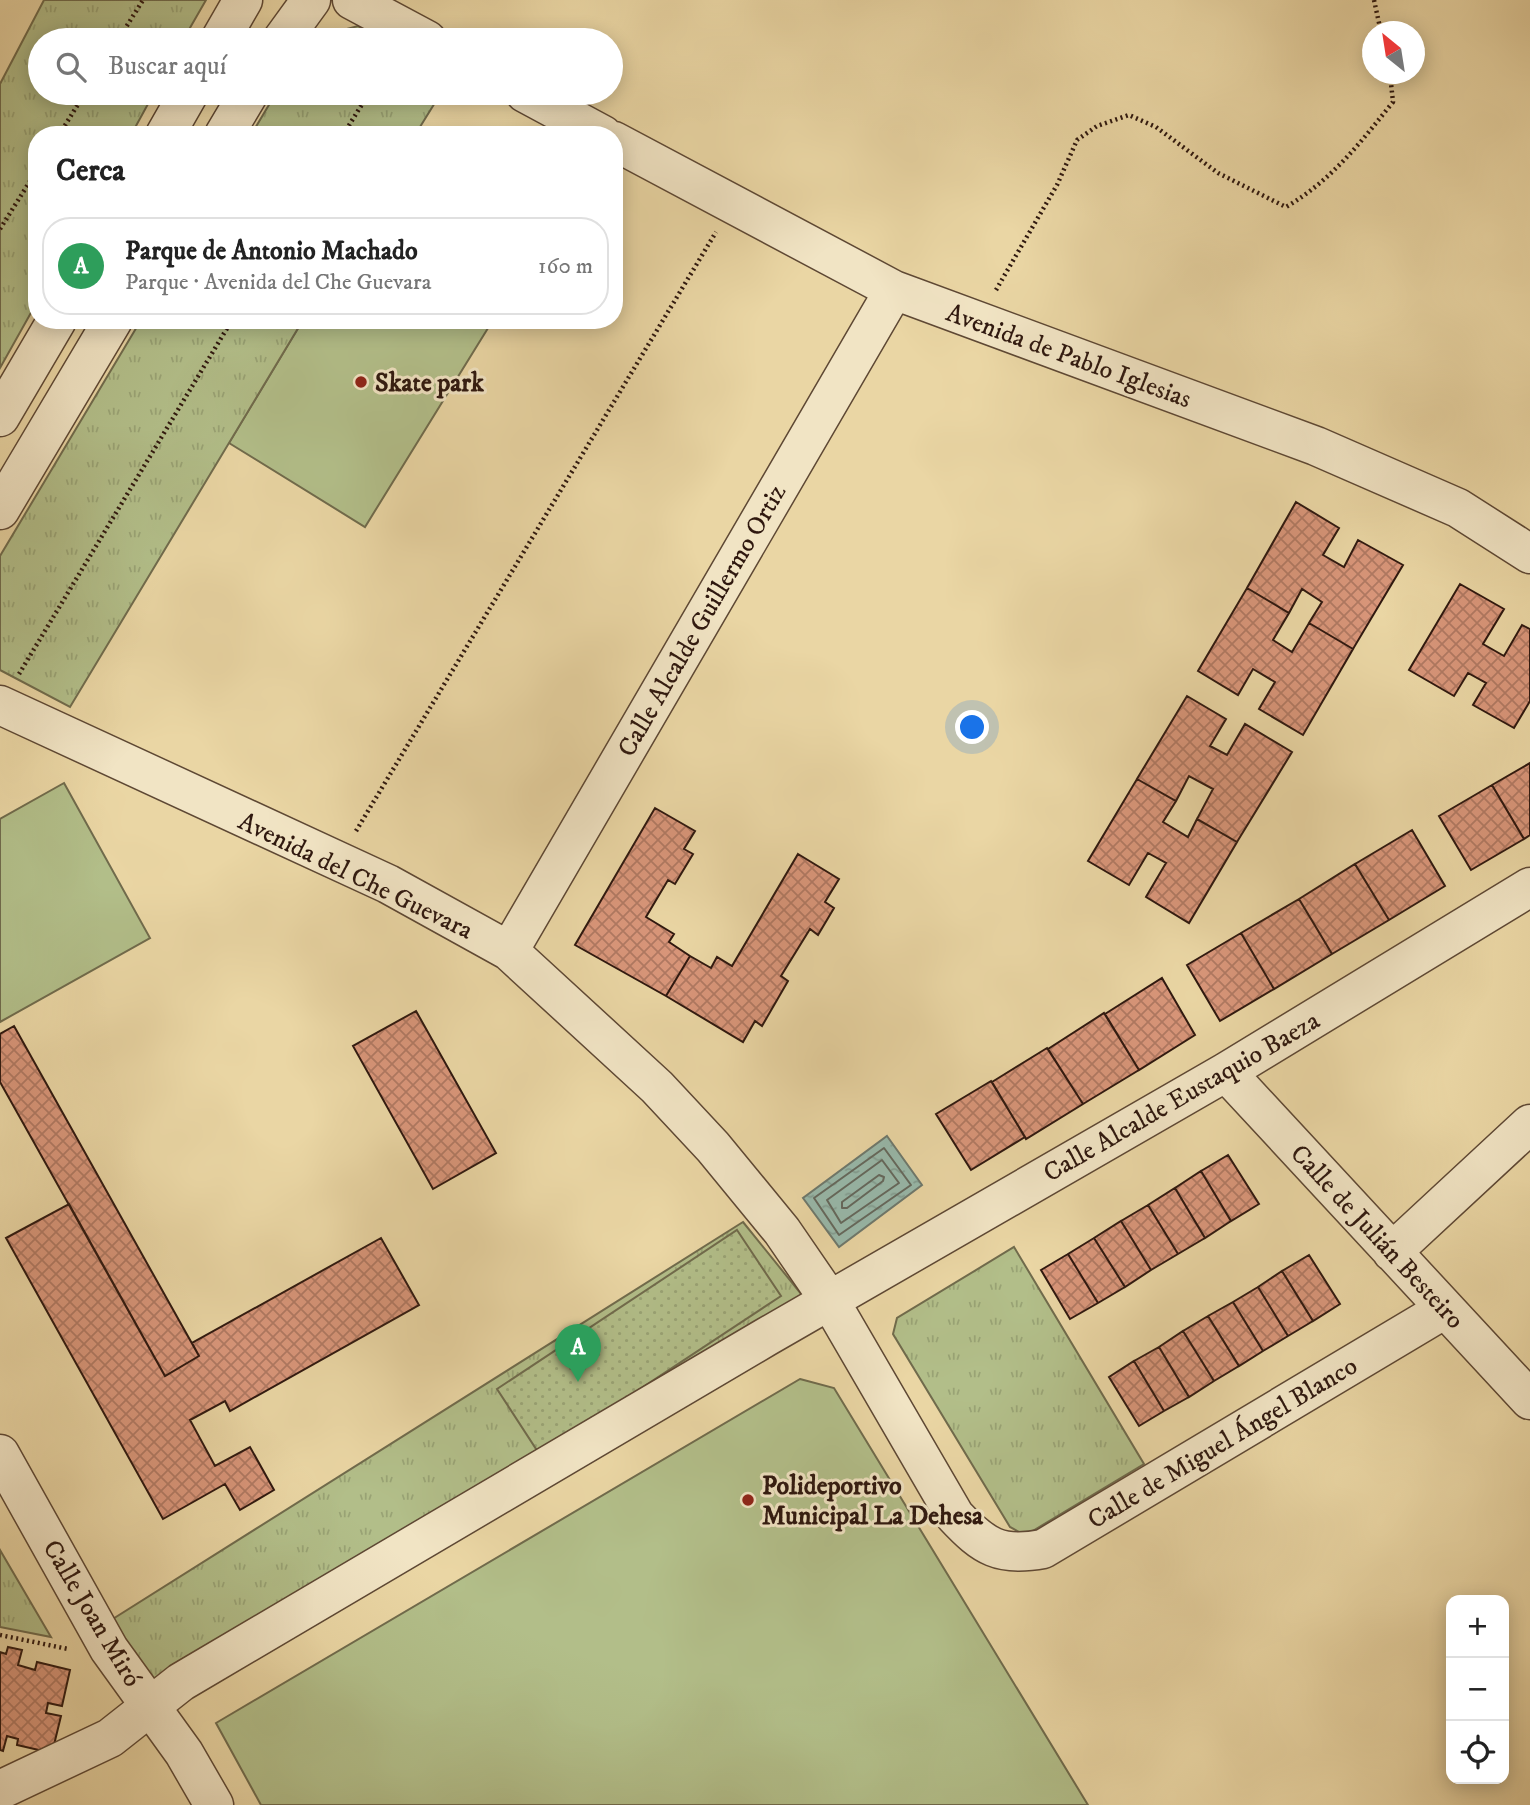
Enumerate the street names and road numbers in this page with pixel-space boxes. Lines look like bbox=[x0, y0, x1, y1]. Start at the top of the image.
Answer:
street label: Avenida de Pablo Iglesias bbox=[941, 297, 1196, 416]
street label: Calle Alcalde Guillermo Ortiz bbox=[611, 479, 794, 763]
street label: Avenida del Che Guevara bbox=[233, 805, 478, 948]
street label: Calle Alcalde Eustaquio Baeza bbox=[1038, 1005, 1326, 1190]
street label: Calle de Julián Besteiro bbox=[1283, 1138, 1471, 1336]
street label: Calle de Miguel Ángel Blanco bbox=[1081, 1349, 1364, 1537]
street label: Calle Joan Miró bbox=[35, 1534, 149, 1693]

